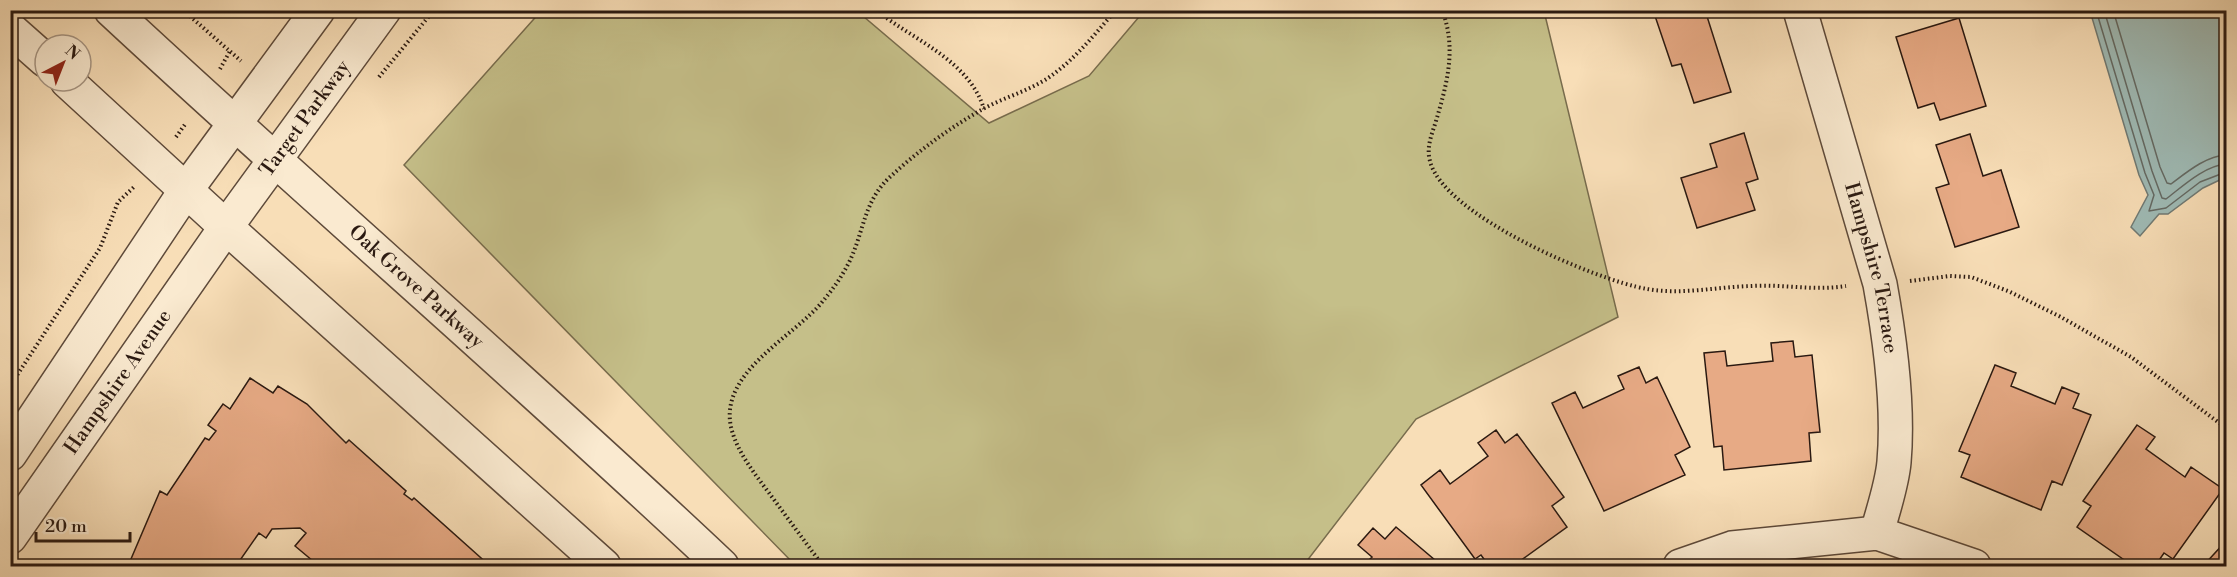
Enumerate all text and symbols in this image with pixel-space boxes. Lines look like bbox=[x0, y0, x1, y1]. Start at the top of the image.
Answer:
north arrow bbox=[33, 33, 93, 93]
text: N bbox=[61, 41, 84, 64]
street label: Target Parkway bbox=[254, 55, 356, 182]
street label: Hampshire Terrace bbox=[1839, 180, 1903, 355]
street label: Oak Grove Parkway bbox=[343, 220, 489, 354]
street label: Hampshire Avenue bbox=[59, 305, 177, 459]
scale bar bbox=[36, 505, 130, 543]
text: 20 m bbox=[45, 515, 87, 538]

